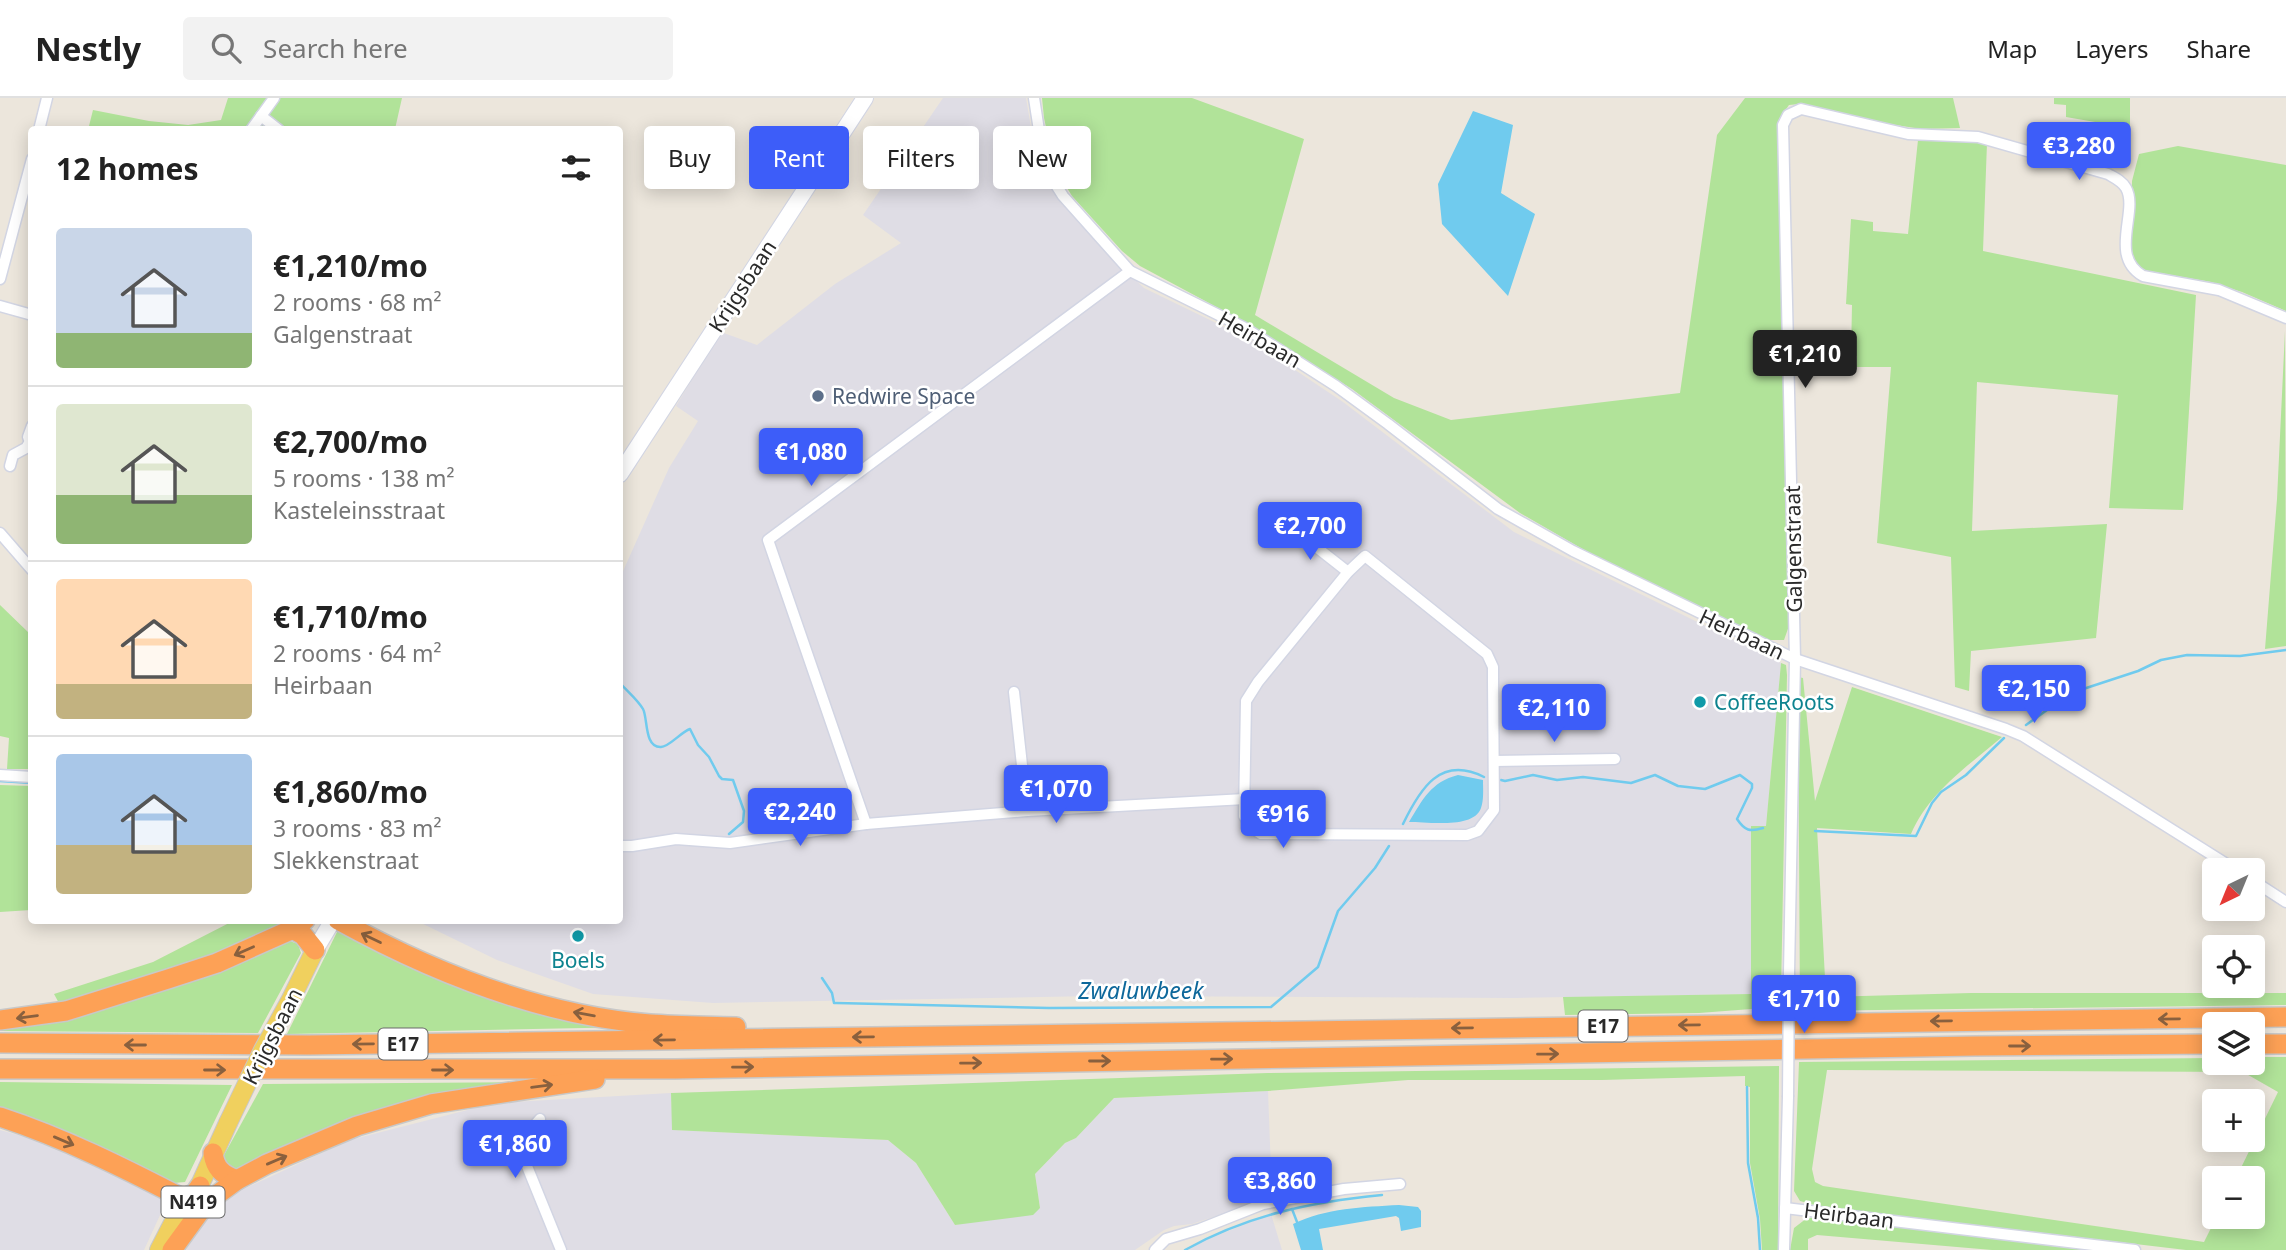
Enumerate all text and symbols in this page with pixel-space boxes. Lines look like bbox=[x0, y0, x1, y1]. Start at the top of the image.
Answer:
search box bbox=[183, 17, 673, 80]
text: Nestly bbox=[35, 26, 141, 71]
icon: search bbox=[207, 29, 245, 67]
text: Search here bbox=[263, 30, 408, 66]
text: Map bbox=[1987, 32, 2037, 65]
text: Layers bbox=[2075, 32, 2149, 65]
text: Share bbox=[2187, 32, 2251, 65]
pin: €3,280 bbox=[2022, 122, 2136, 182]
chip: Buy bbox=[644, 126, 735, 189]
chip: Rent bbox=[749, 126, 849, 189]
chip: Filters bbox=[863, 126, 979, 189]
chip: New bbox=[993, 126, 1091, 189]
text: €3,280 bbox=[2043, 129, 2115, 161]
text: 12 homes bbox=[56, 148, 199, 189]
icon: filters bbox=[557, 149, 595, 187]
street label: Krijgsbaan bbox=[702, 234, 782, 338]
text: €1,210/mo bbox=[273, 245, 428, 286]
icon: home bbox=[112, 256, 196, 340]
text: 2 rooms · 68 m² bbox=[273, 286, 442, 318]
street label: Heirbaan bbox=[1214, 304, 1306, 374]
text: Galgenstraat bbox=[273, 318, 412, 350]
pin: €1,210 bbox=[1748, 330, 1862, 390]
text: €1,210 bbox=[1769, 337, 1841, 369]
place label: Redwire Space bbox=[832, 382, 975, 410]
marker: Redwire Space bbox=[810, 388, 826, 404]
text: €2,700/mo bbox=[273, 421, 428, 462]
pin: €1,080 bbox=[754, 428, 868, 488]
icon: home bbox=[112, 432, 196, 516]
text: €1,080 bbox=[775, 435, 847, 467]
text: 5 rooms · 138 m² bbox=[273, 462, 455, 494]
street label: Galgenstraat bbox=[1778, 485, 1808, 613]
text: Kasteleinsstraat bbox=[273, 494, 445, 526]
pin: €2,700 bbox=[1253, 503, 1367, 562]
text: €2,700 bbox=[1274, 509, 1346, 541]
text: €1,710/mo bbox=[273, 596, 428, 637]
street label: Heirbaan bbox=[1695, 602, 1789, 666]
icon: home bbox=[112, 607, 196, 691]
text: 2 rooms · 64 m² bbox=[273, 637, 442, 669]
pin: €2,150 bbox=[1977, 666, 2091, 725]
text: Heirbaan bbox=[273, 669, 373, 701]
text: €2,150 bbox=[1998, 672, 2070, 704]
pin: €2,110 bbox=[1497, 684, 1611, 744]
place label: CoffeeRoots bbox=[1714, 688, 1834, 716]
text: €2,110 bbox=[1518, 691, 1590, 723]
marker: CoffeeRoots bbox=[1692, 694, 1708, 710]
pin: €1,070 bbox=[999, 766, 1113, 825]
text: €1,860/mo bbox=[273, 771, 428, 812]
text: €1,070 bbox=[1020, 772, 1092, 804]
icon: home bbox=[112, 782, 196, 866]
pin: €2,240 bbox=[743, 788, 857, 848]
pin: €916 bbox=[1242, 790, 1324, 850]
text: €2,240 bbox=[764, 795, 836, 827]
text: €916 bbox=[1257, 797, 1309, 829]
text: 3 rooms · 83 m² bbox=[273, 812, 442, 844]
text: Slekkenstraat bbox=[273, 844, 419, 876]
north arrow bbox=[2202, 858, 2264, 920]
map controls bbox=[2202, 858, 2265, 1229]
marker: Boels bbox=[570, 928, 586, 944]
one-way arrow bbox=[361, 931, 382, 944]
button: locate bbox=[2202, 935, 2265, 998]
one-way arrow bbox=[234, 945, 255, 958]
place label: Boels bbox=[551, 946, 605, 974]
water label: Zwaluwbeek bbox=[1077, 974, 1205, 1006]
pin: €1,710 bbox=[1747, 976, 1861, 1035]
text: €1,710 bbox=[1768, 982, 1840, 1014]
street label: Krijgsbaan bbox=[236, 983, 308, 1089]
one-way arrow bbox=[573, 1007, 596, 1020]
one-way arrow bbox=[16, 1010, 39, 1023]
road number: E17 bbox=[1578, 1010, 1628, 1042]
one-way arrow bbox=[2158, 1012, 2181, 1025]
button: layers bbox=[2202, 1012, 2265, 1075]
one-way arrow bbox=[1930, 1014, 1953, 1028]
one-way arrow bbox=[1678, 1018, 1701, 1032]
one-way arrow bbox=[1451, 1021, 1474, 1035]
road number: E17 bbox=[378, 1028, 428, 1060]
one-way arrow bbox=[852, 1030, 875, 1044]
one-way arrow bbox=[652, 1033, 675, 1047]
one-way arrow bbox=[351, 1037, 374, 1051]
one-way arrow bbox=[124, 1038, 147, 1052]
one-way arrow bbox=[2008, 1039, 2031, 1053]
one-way arrow bbox=[1536, 1047, 1559, 1060]
one-way arrow bbox=[1211, 1053, 1234, 1066]
one-way arrow bbox=[1088, 1054, 1111, 1068]
one-way arrow bbox=[959, 1056, 982, 1070]
one-way arrow bbox=[732, 1060, 755, 1074]
one-way arrow bbox=[203, 1063, 226, 1077]
one-way arrow bbox=[431, 1063, 454, 1077]
one-way arrow bbox=[530, 1080, 553, 1093]
button: + bbox=[2202, 1089, 2265, 1152]
pin: €1,860 bbox=[458, 1121, 572, 1180]
text: €1,860 bbox=[479, 1127, 551, 1159]
one-way arrow bbox=[53, 1135, 74, 1148]
one-way arrow bbox=[266, 1152, 287, 1165]
pin: €3,860 bbox=[1223, 1158, 1337, 1217]
text: €3,860 bbox=[1244, 1164, 1316, 1196]
button: − bbox=[2202, 1166, 2265, 1229]
road number: N419 bbox=[162, 1186, 224, 1218]
street label: Heirbaan bbox=[1802, 1196, 1896, 1234]

